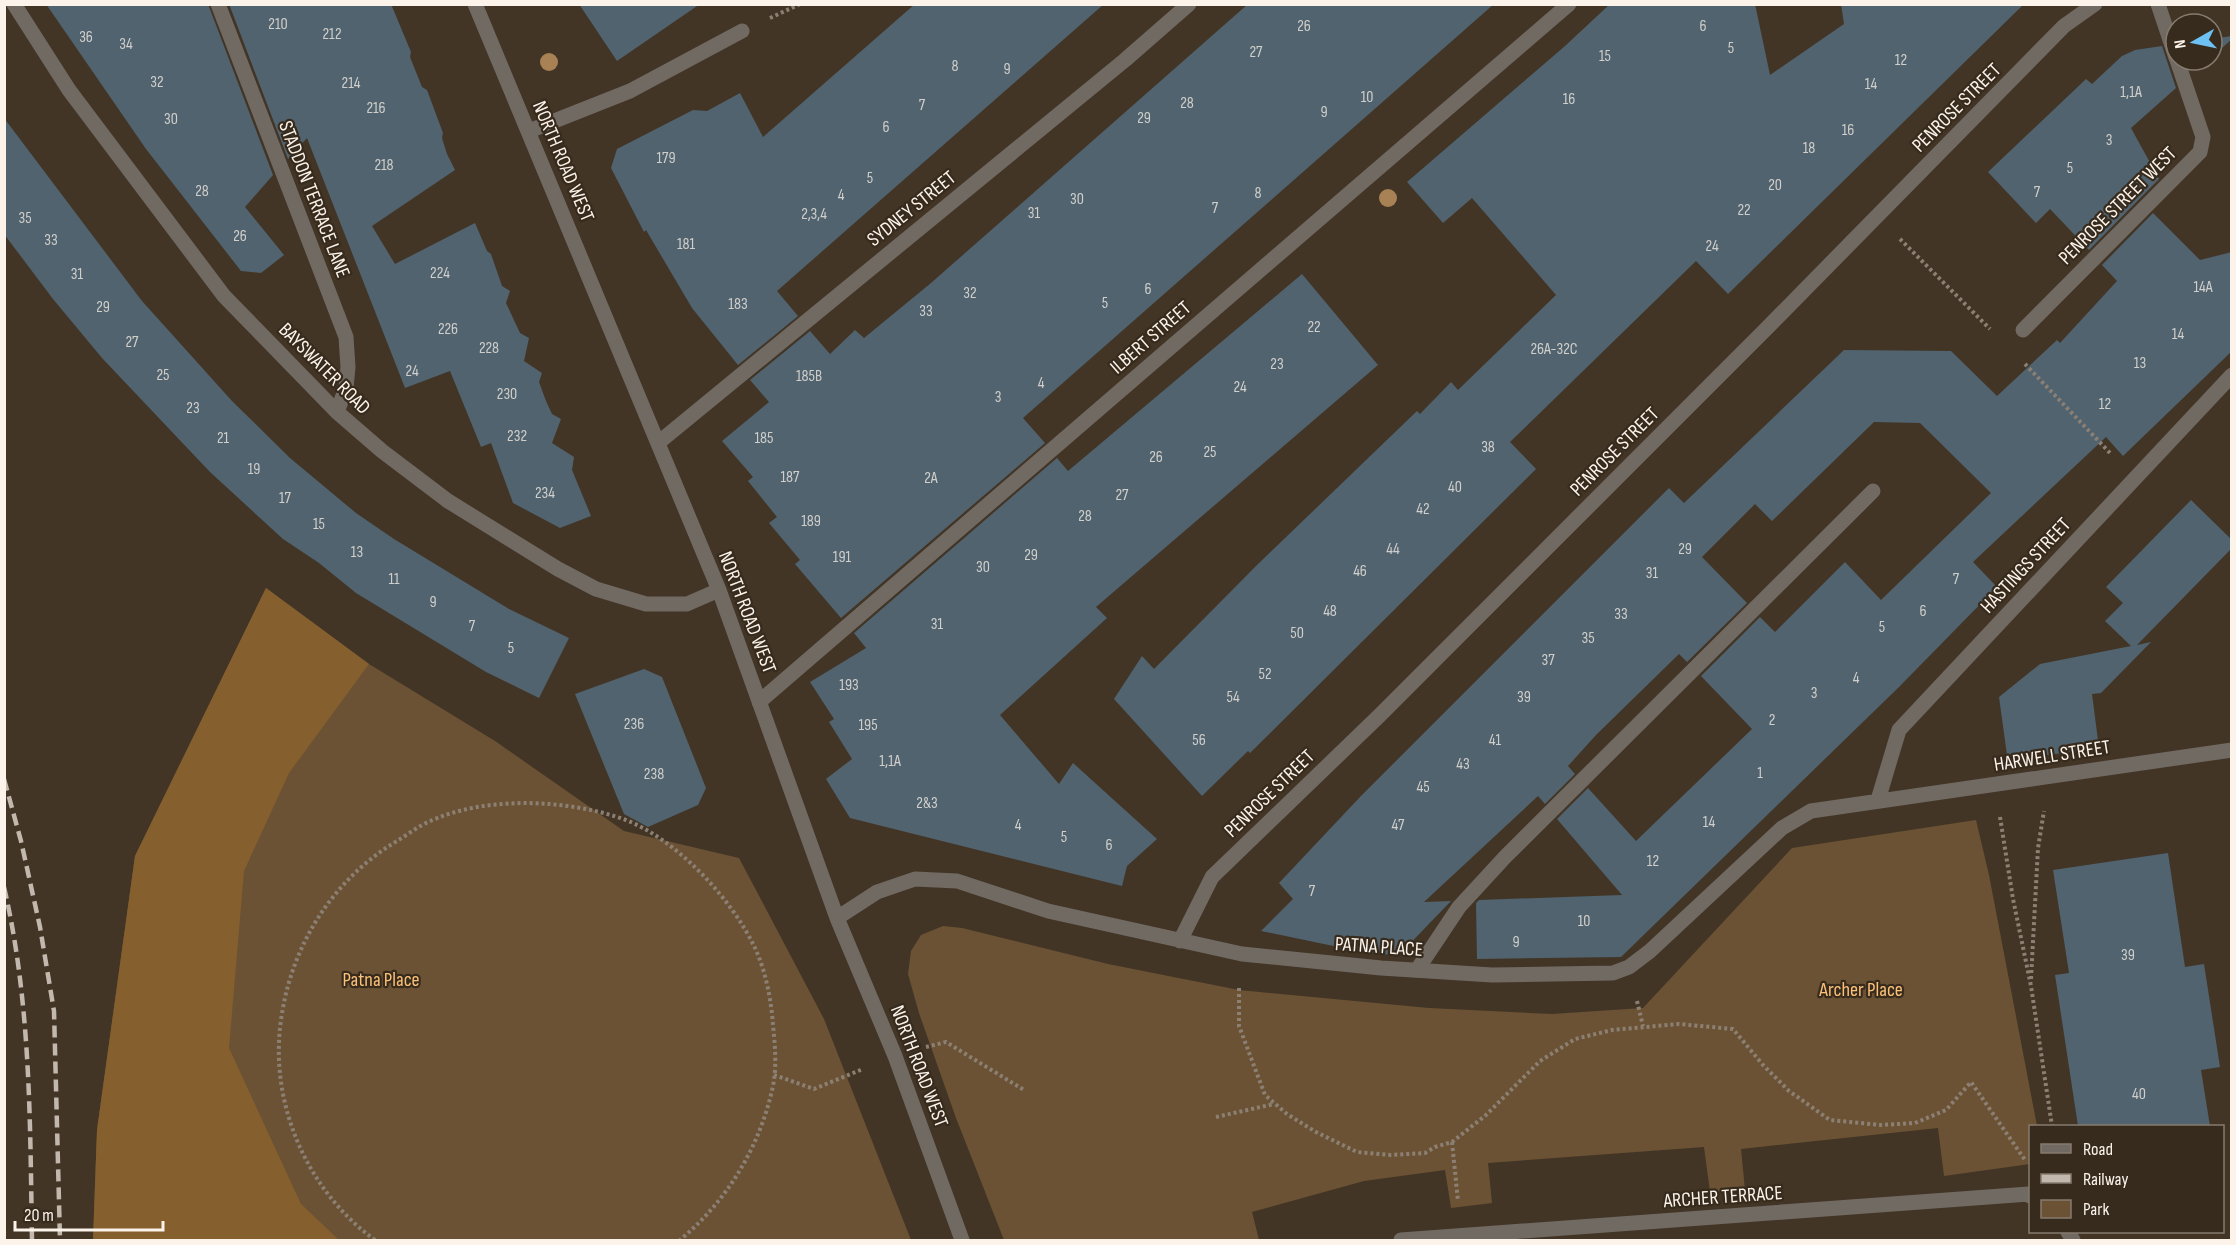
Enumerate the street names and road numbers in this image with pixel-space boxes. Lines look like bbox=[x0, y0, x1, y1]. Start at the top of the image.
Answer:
street label: PENROSE STREET bbox=[1907, 58, 2006, 157]
street label: NORTH ROAD WEST bbox=[527, 97, 599, 225]
street label: STADDON TERRACE LANE bbox=[273, 118, 355, 281]
street label: PENROSE STREET WEST bbox=[2054, 142, 2182, 270]
street label: SYDNEY STREET bbox=[862, 166, 961, 252]
street label: ILBERT STREET bbox=[1105, 296, 1196, 379]
street label: BAYSWATER ROAD bbox=[273, 318, 375, 420]
street label: PENROSE STREET bbox=[1565, 402, 1664, 501]
street label: HASTINGS STREET bbox=[1976, 513, 2076, 618]
street label: NORTH ROAD WEST bbox=[713, 548, 781, 677]
street label: HARWELL STREET bbox=[1992, 735, 2112, 777]
street label: PENROSE STREET bbox=[1220, 745, 1320, 843]
street label: PATNA PLACE bbox=[1334, 932, 1424, 962]
street label: NORTH ROAD WEST bbox=[885, 1002, 953, 1131]
street label: ARCHER TERRACE bbox=[1662, 1181, 1783, 1213]

